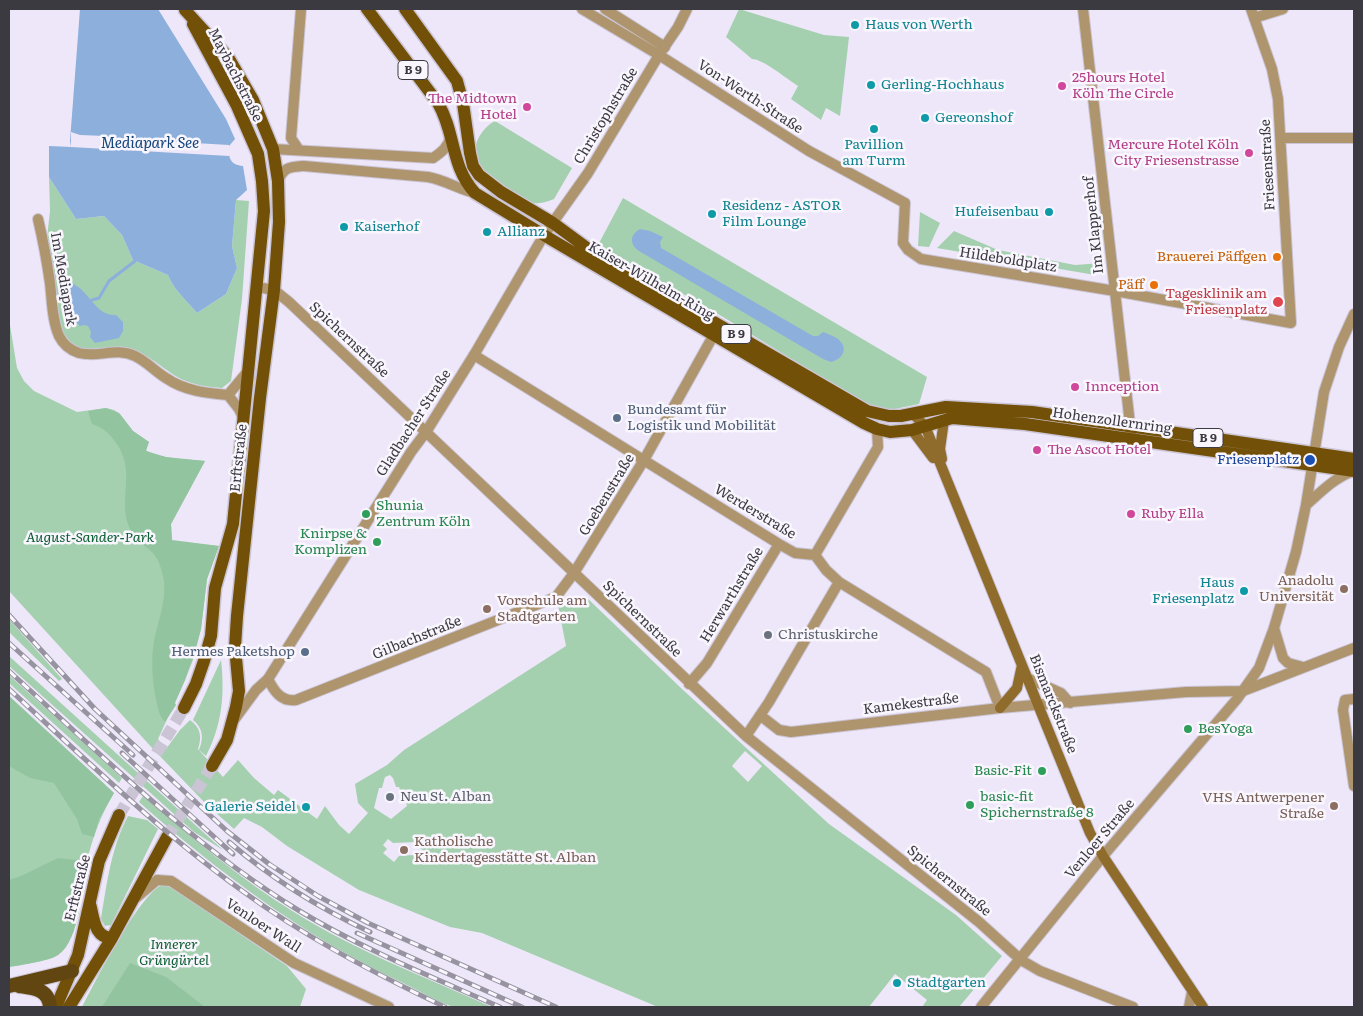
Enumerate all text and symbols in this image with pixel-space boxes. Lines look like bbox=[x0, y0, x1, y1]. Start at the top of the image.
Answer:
place label: Haus von Werth bbox=[865, 17, 973, 33]
marker: Haus von Werth bbox=[849, 19, 861, 31]
street label: Maybachstraße bbox=[204, 25, 266, 125]
street label: Von-Werth-Straße bbox=[694, 57, 806, 137]
road number: B 9 bbox=[398, 60, 428, 80]
street label: Christophstraße bbox=[570, 65, 642, 167]
place label: 25hours Hotel Köln The Circle bbox=[1072, 70, 1174, 102]
place label: Gerling-Hochhaus bbox=[881, 77, 1004, 93]
marker: Gerling-Hochhaus bbox=[865, 79, 877, 91]
marker: 25hours Hotel Köln The Circle bbox=[1056, 80, 1068, 92]
place label: The Midtown Hotel bbox=[428, 91, 517, 124]
marker: The Midtown Hotel bbox=[521, 101, 533, 113]
place label: Gereonshof bbox=[935, 110, 1013, 126]
marker: Gereonshof bbox=[919, 112, 931, 124]
street label: Friesenstraße bbox=[1257, 119, 1279, 211]
marker: Pavillion am Turm bbox=[868, 123, 880, 135]
water label: Mediapark See bbox=[101, 135, 199, 153]
place label: Pavillion am Turm bbox=[843, 137, 905, 170]
place label: Mercure Hotel Köln City Friesenstrasse bbox=[1107, 137, 1239, 170]
marker: Mercure Hotel Köln City Friesenstrasse bbox=[1243, 147, 1255, 159]
street label: Im Klapperhof bbox=[1081, 175, 1107, 275]
place label: Residenz - ASTOR Film Lounge bbox=[722, 198, 841, 230]
place label: Hufeisenbau bbox=[955, 204, 1039, 220]
marker: Hufeisenbau bbox=[1043, 206, 1055, 218]
marker: Residenz - ASTOR Film Lounge bbox=[706, 208, 718, 220]
place label: Kaiserhof bbox=[354, 219, 419, 235]
marker: Kaiserhof bbox=[338, 221, 350, 233]
place label: Allianz bbox=[497, 224, 545, 240]
marker: Allianz bbox=[481, 226, 493, 238]
street label: Im Mediapark bbox=[47, 231, 79, 327]
street label: Kaiser-Wilhelm-Ring bbox=[585, 238, 717, 324]
street label: Hildeboldplatz bbox=[958, 244, 1058, 276]
place label: Brauerei Päffgen bbox=[1157, 249, 1267, 265]
marker: Brauerei Päffgen bbox=[1271, 251, 1283, 263]
place label: Päff bbox=[1118, 277, 1144, 293]
marker: Päff bbox=[1148, 279, 1160, 291]
place label: Tagesklinik am Friesenplatz bbox=[1165, 286, 1267, 318]
marker: Tagesklinik am Friesenplatz bbox=[1271, 295, 1285, 309]
street label: Spichernstraße bbox=[306, 299, 392, 381]
road number: B 9 bbox=[721, 324, 751, 344]
street label: Gladbacher Straße bbox=[373, 366, 455, 480]
place label: Innception bbox=[1085, 379, 1159, 395]
marker: Innception bbox=[1069, 381, 1081, 393]
place label: Bundesamt für Logistik und Mobilität bbox=[627, 402, 776, 434]
street label: Hohenzollernring bbox=[1051, 404, 1173, 438]
marker: Bundesamt für Logistik und Mobilität bbox=[611, 412, 623, 424]
street label: Erftstraße bbox=[227, 423, 251, 493]
road number: B 9 bbox=[1193, 428, 1223, 448]
place label: The Ascot Hotel bbox=[1047, 442, 1151, 458]
marker: The Ascot Hotel bbox=[1031, 444, 1043, 456]
street label: Goebenstraße bbox=[576, 451, 638, 539]
place label: Friesenplatz bbox=[1217, 452, 1299, 468]
marker: Friesenplatz bbox=[1303, 453, 1317, 467]
street label: Werderstraße bbox=[711, 481, 799, 543]
place label: Shunia Zentrum Köln bbox=[376, 498, 471, 530]
place label: Ruby Ella bbox=[1141, 506, 1204, 522]
marker: Shunia Zentrum Köln bbox=[360, 508, 372, 520]
marker: Ruby Ella bbox=[1125, 508, 1137, 520]
place label: Knirpse & Komplizen bbox=[294, 526, 367, 558]
park label: August-Sander-Park bbox=[26, 530, 154, 546]
marker: Knirpse & Komplizen bbox=[371, 536, 383, 548]
street label: Herwarthstraße bbox=[697, 544, 767, 646]
place label: Anadolu Universität bbox=[1259, 573, 1334, 606]
place label: Haus Friesenplatz bbox=[1152, 575, 1234, 608]
street label: Spichernstraße bbox=[599, 577, 685, 661]
marker: Anadolu Universität bbox=[1338, 583, 1350, 595]
marker: Haus Friesenplatz bbox=[1238, 585, 1250, 597]
place label: Vorschule am Stadtgarten bbox=[497, 593, 587, 626]
marker: Vorschule am Stadtgarten bbox=[481, 603, 493, 615]
street label: Gilbachstraße bbox=[370, 613, 464, 663]
place label: Christuskirche bbox=[778, 627, 878, 643]
marker: Christuskirche bbox=[762, 629, 774, 641]
place label: Hermes Paketshop bbox=[171, 644, 295, 660]
marker: Hermes Paketshop bbox=[299, 646, 311, 658]
street label: Bismarckstraße bbox=[1025, 652, 1081, 756]
street label: Kamekestraße bbox=[862, 690, 960, 718]
place label: BesYoga bbox=[1198, 721, 1253, 737]
marker: BesYoga bbox=[1182, 723, 1194, 735]
place label: Basic-Fit bbox=[974, 763, 1032, 779]
marker: Basic-Fit bbox=[1036, 765, 1048, 777]
place label: Neu St. Alban bbox=[400, 789, 491, 805]
place label: basic-fit Spichernstraße 8 bbox=[980, 789, 1094, 822]
place label: VHS Antwerpener Straße bbox=[1202, 790, 1324, 822]
marker: Neu St. Alban bbox=[384, 791, 396, 803]
street label: Venloer Straße bbox=[1062, 796, 1138, 882]
place label: Galerie Seidel bbox=[204, 799, 296, 815]
marker: basic-fit Spichernstraße 8 bbox=[964, 799, 976, 811]
marker: VHS Antwerpener Straße bbox=[1328, 800, 1340, 812]
marker: Galerie Seidel bbox=[300, 801, 312, 813]
place label: Katholische Kindertagesstätte St. Alban bbox=[414, 834, 596, 866]
street label: Spichernstraße bbox=[904, 842, 994, 920]
marker: Katholische Kindertagesstätte St. Alban bbox=[398, 844, 410, 856]
street label: Erftstraße bbox=[62, 853, 94, 923]
street label: Venloer Wall bbox=[222, 895, 304, 957]
park label: Innerer Grüngürtel bbox=[139, 937, 209, 970]
place label: Stadtgarten bbox=[907, 975, 986, 991]
marker: Stadtgarten bbox=[891, 977, 903, 989]

